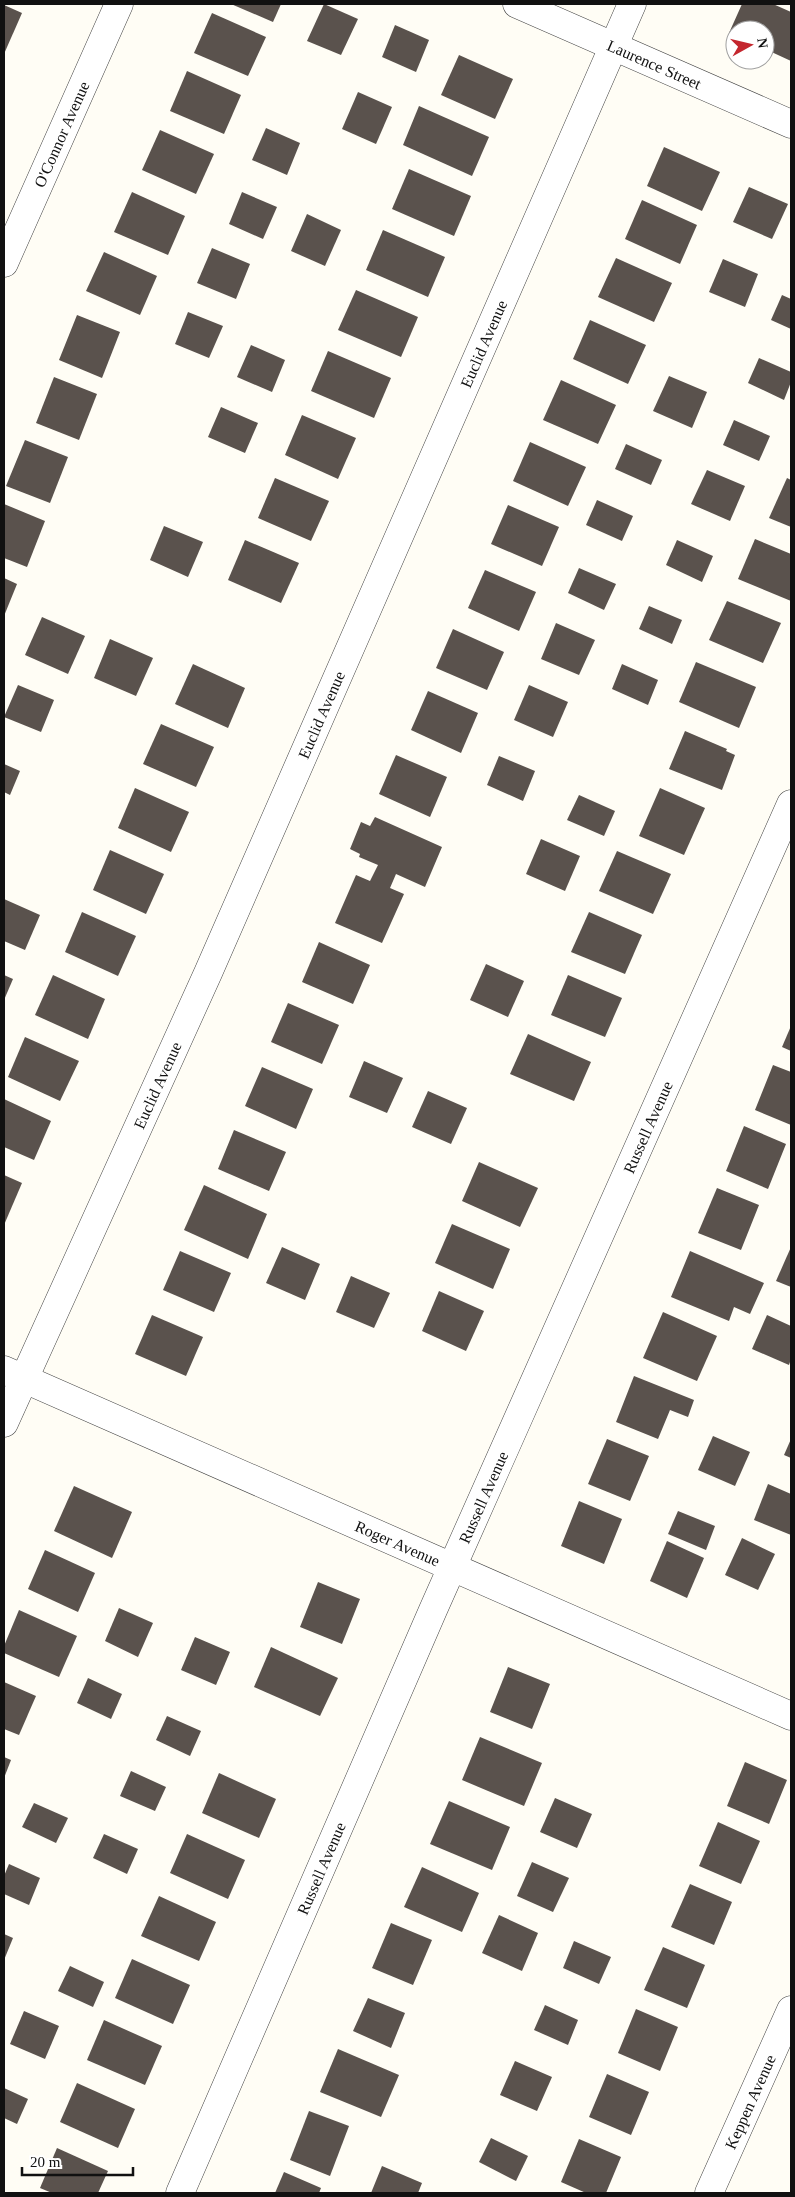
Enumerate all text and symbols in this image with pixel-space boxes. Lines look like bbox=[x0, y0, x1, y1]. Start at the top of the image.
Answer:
north arrow bbox=[725, 20, 775, 70]
street label: Laurence Street bbox=[605, 37, 704, 93]
text: N bbox=[754, 37, 771, 49]
street label: O'Connor Avenue bbox=[31, 79, 93, 190]
street label: Euclid Avenue bbox=[457, 298, 510, 390]
street label: Euclid Avenue bbox=[295, 669, 348, 761]
street label: Euclid Avenue bbox=[131, 1039, 185, 1131]
street label: Russell Avenue bbox=[620, 1079, 676, 1176]
street label: Russell Avenue bbox=[456, 1449, 511, 1546]
street label: Roger Avenue bbox=[352, 1517, 442, 1570]
street label: Russell Avenue bbox=[294, 1820, 349, 1917]
street label: Keppen Avenue bbox=[722, 2052, 779, 2152]
scale bar bbox=[22, 2144, 134, 2176]
text: 20 m bbox=[30, 2154, 61, 2170]

